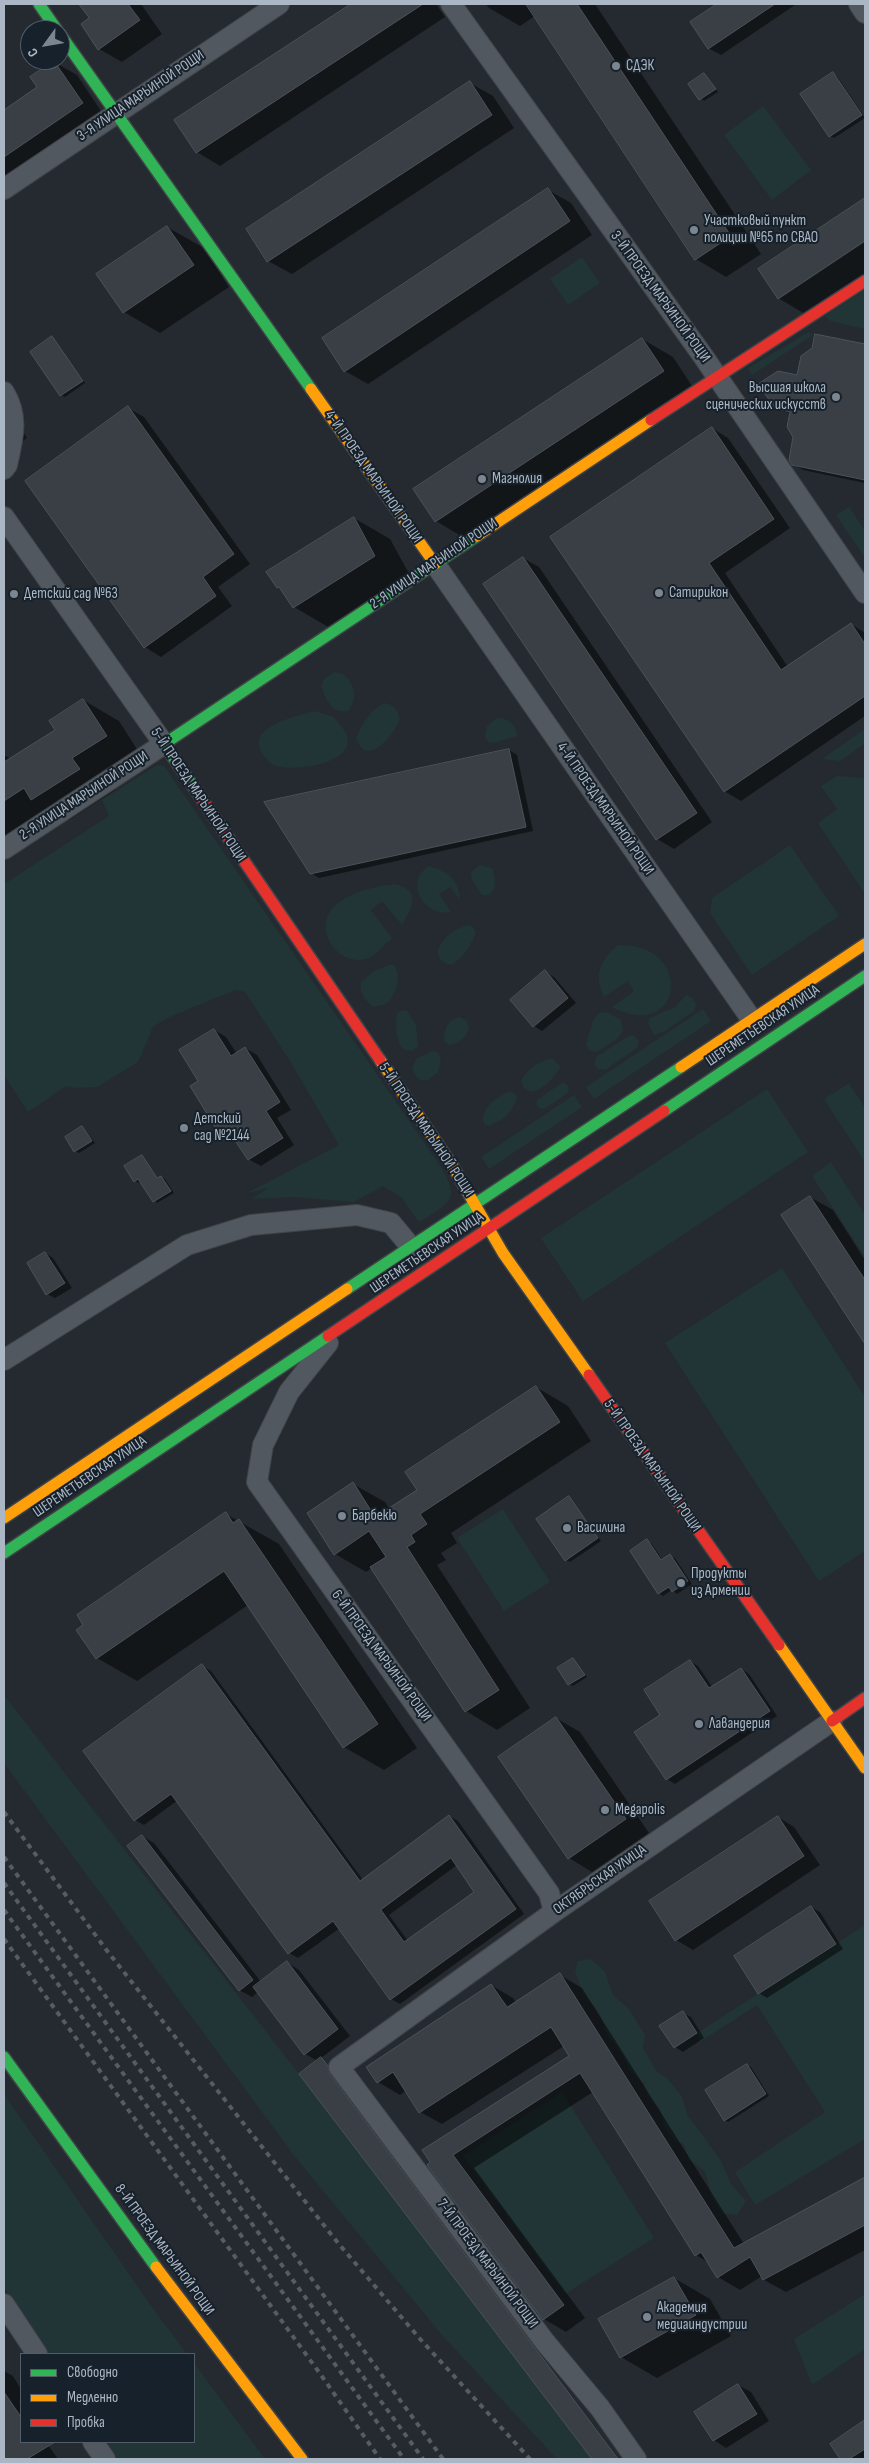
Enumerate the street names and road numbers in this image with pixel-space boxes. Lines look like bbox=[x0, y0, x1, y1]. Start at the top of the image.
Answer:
street label: 3-Я УЛИЦА МАРЬИНОЙ РОЩИ bbox=[74, 47, 208, 145]
street label: 3-Й ПРОЕЗД МАРЬИНОЙ РОЩИ bbox=[606, 228, 714, 366]
street label: 4-Й ПРОЕЗД МАРЬИНОЙ РОЩИ bbox=[320, 407, 426, 547]
street label: 2-Я УЛИЦА МАРЬИНОЙ РОЩИ bbox=[367, 515, 501, 613]
street label: 5-Й ПРОЕЗД МАРЬИНОЙ РОЩИ bbox=[146, 725, 250, 865]
street label: 4-Й ПРОЕЗД МАРЬИНОЙ РОЩИ bbox=[552, 739, 658, 879]
street label: 2-Я УЛИЦА МАРЬИНОЙ РОЩИ bbox=[16, 748, 152, 844]
street label: ШЕРЕМЕТЬЕВСКАЯ УЛИЦА bbox=[703, 981, 823, 1071]
street label: 5-Й ПРОЕЗД МАРЬИНОЙ РОЩИ bbox=[374, 1060, 478, 1200]
street label: ШЕРЕМЕТЬЕВСКАЯ УЛИЦА bbox=[367, 1208, 487, 1298]
street label: 5-Й ПРОЕЗД МАРЬИНОЙ РОЩИ bbox=[599, 1396, 705, 1536]
street label: ШЕРЕМЕТЬЕВСКАЯ УЛИЦА bbox=[30, 1432, 150, 1522]
street label: 6-Й ПРОЕЗД МАРЬИНОЙ РОЩИ bbox=[327, 1587, 435, 1725]
street label: ОКТЯБРЬСКАЯ УЛИЦА bbox=[550, 1841, 650, 1919]
street label: 8-Й ПРОЕЗД МАРЬИНОЙ РОЩИ bbox=[110, 2181, 218, 2319]
street label: 7-Й ПРОЕЗД МАРЬИНОЙ РОЩИ bbox=[433, 2196, 541, 2332]

